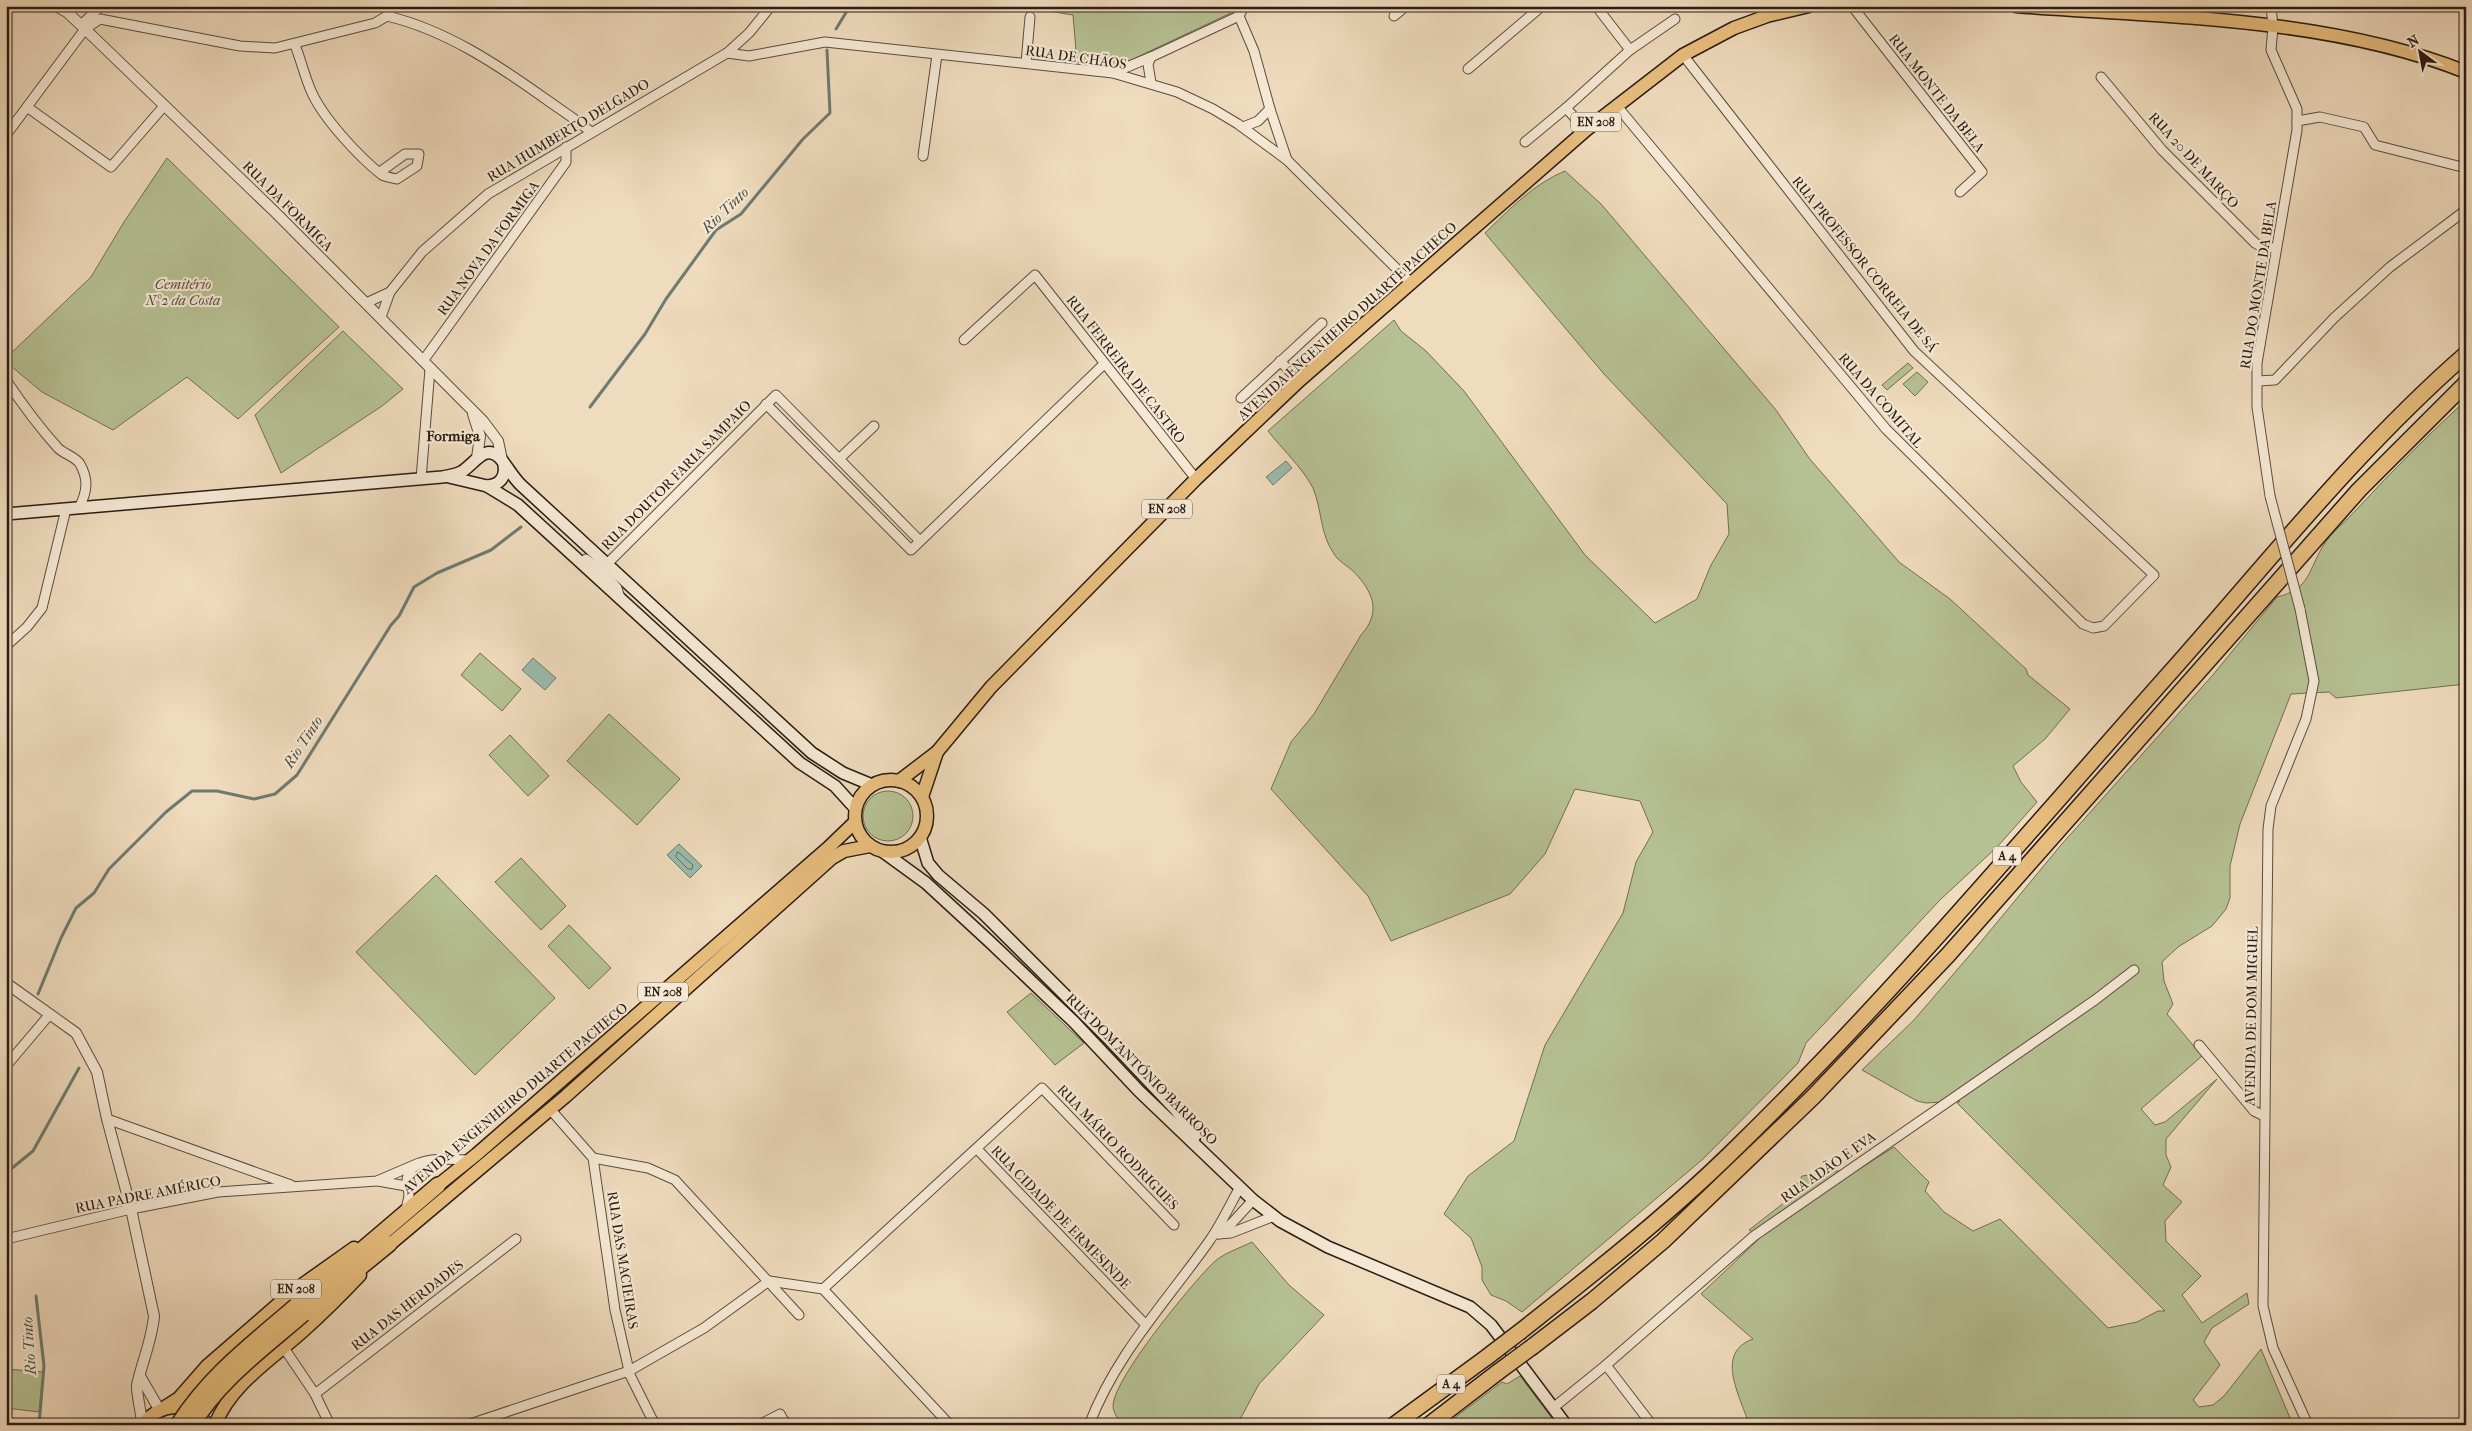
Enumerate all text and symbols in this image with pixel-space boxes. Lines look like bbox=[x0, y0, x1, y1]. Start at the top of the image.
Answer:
north arrow bbox=[2394, 28, 2444, 78]
street label: RUA MONTE DA BELA bbox=[1885, 31, 1989, 157]
text: N bbox=[2404, 31, 2423, 51]
street label: RUA DE CHÃOS bbox=[1024, 42, 1128, 73]
street label: RUA HUMBERTO DELGADO bbox=[484, 75, 653, 186]
street label: RUA 20 DE MARÇO bbox=[2145, 109, 2242, 212]
road number: EN 208 bbox=[1571, 112, 1621, 132]
street label: RUA DA FORMIGA bbox=[239, 158, 337, 256]
street label: RUA PROFESSOR CORREIA DE SÁ bbox=[1788, 172, 1942, 356]
street label: RUA NOVA DA FORMIGA bbox=[434, 177, 544, 319]
water label: Rio Tinto bbox=[697, 183, 752, 237]
street label: RUA DO MONTE DA BELA bbox=[2237, 199, 2280, 371]
street label: AVENIDA ENGENHEIRO DUARTE PACHECO bbox=[1234, 218, 1460, 425]
park label: Cemitério Nº2 da Costa bbox=[145, 276, 220, 309]
street label: RUA FERREIRA DE CASTRO bbox=[1063, 292, 1189, 447]
street label: RUA DA COMITAL bbox=[1835, 349, 1927, 452]
street label: RUA DOUTOR FARIA SAMPAIO bbox=[598, 397, 755, 554]
district label: Formiga bbox=[425, 427, 481, 445]
road number: EN 208 bbox=[1142, 499, 1192, 518]
water label: Rio Tinto bbox=[279, 713, 326, 772]
road number: A 4 bbox=[1993, 846, 2021, 866]
street label: AVENIDA DE DOM MIGUEL bbox=[2241, 925, 2262, 1107]
road number: EN 208 bbox=[638, 982, 688, 1002]
street label: RUA DOM ANTÓNIO BARROSO bbox=[1062, 989, 1222, 1149]
street label: AVENIDA ENGENHEIRO DUARTE PACHECO bbox=[398, 999, 631, 1198]
street label: RUA MÁRIO RODRIGUES bbox=[1053, 1081, 1183, 1213]
street label: RUA ADÃO E EVA bbox=[1777, 1128, 1880, 1207]
street label: RUA CIDADE DE ERMESINDE bbox=[987, 1142, 1134, 1293]
street label: RUA PADRE AMÉRICO bbox=[74, 1171, 222, 1217]
street label: RUA DAS MACIEIRAS bbox=[603, 1190, 642, 1330]
street label: RUA DAS HERDADES bbox=[348, 1256, 467, 1355]
road number: EN 208 bbox=[271, 1280, 321, 1298]
water label: Rio Tinto bbox=[18, 1316, 40, 1377]
road number: A 4 bbox=[1437, 1375, 1465, 1394]

